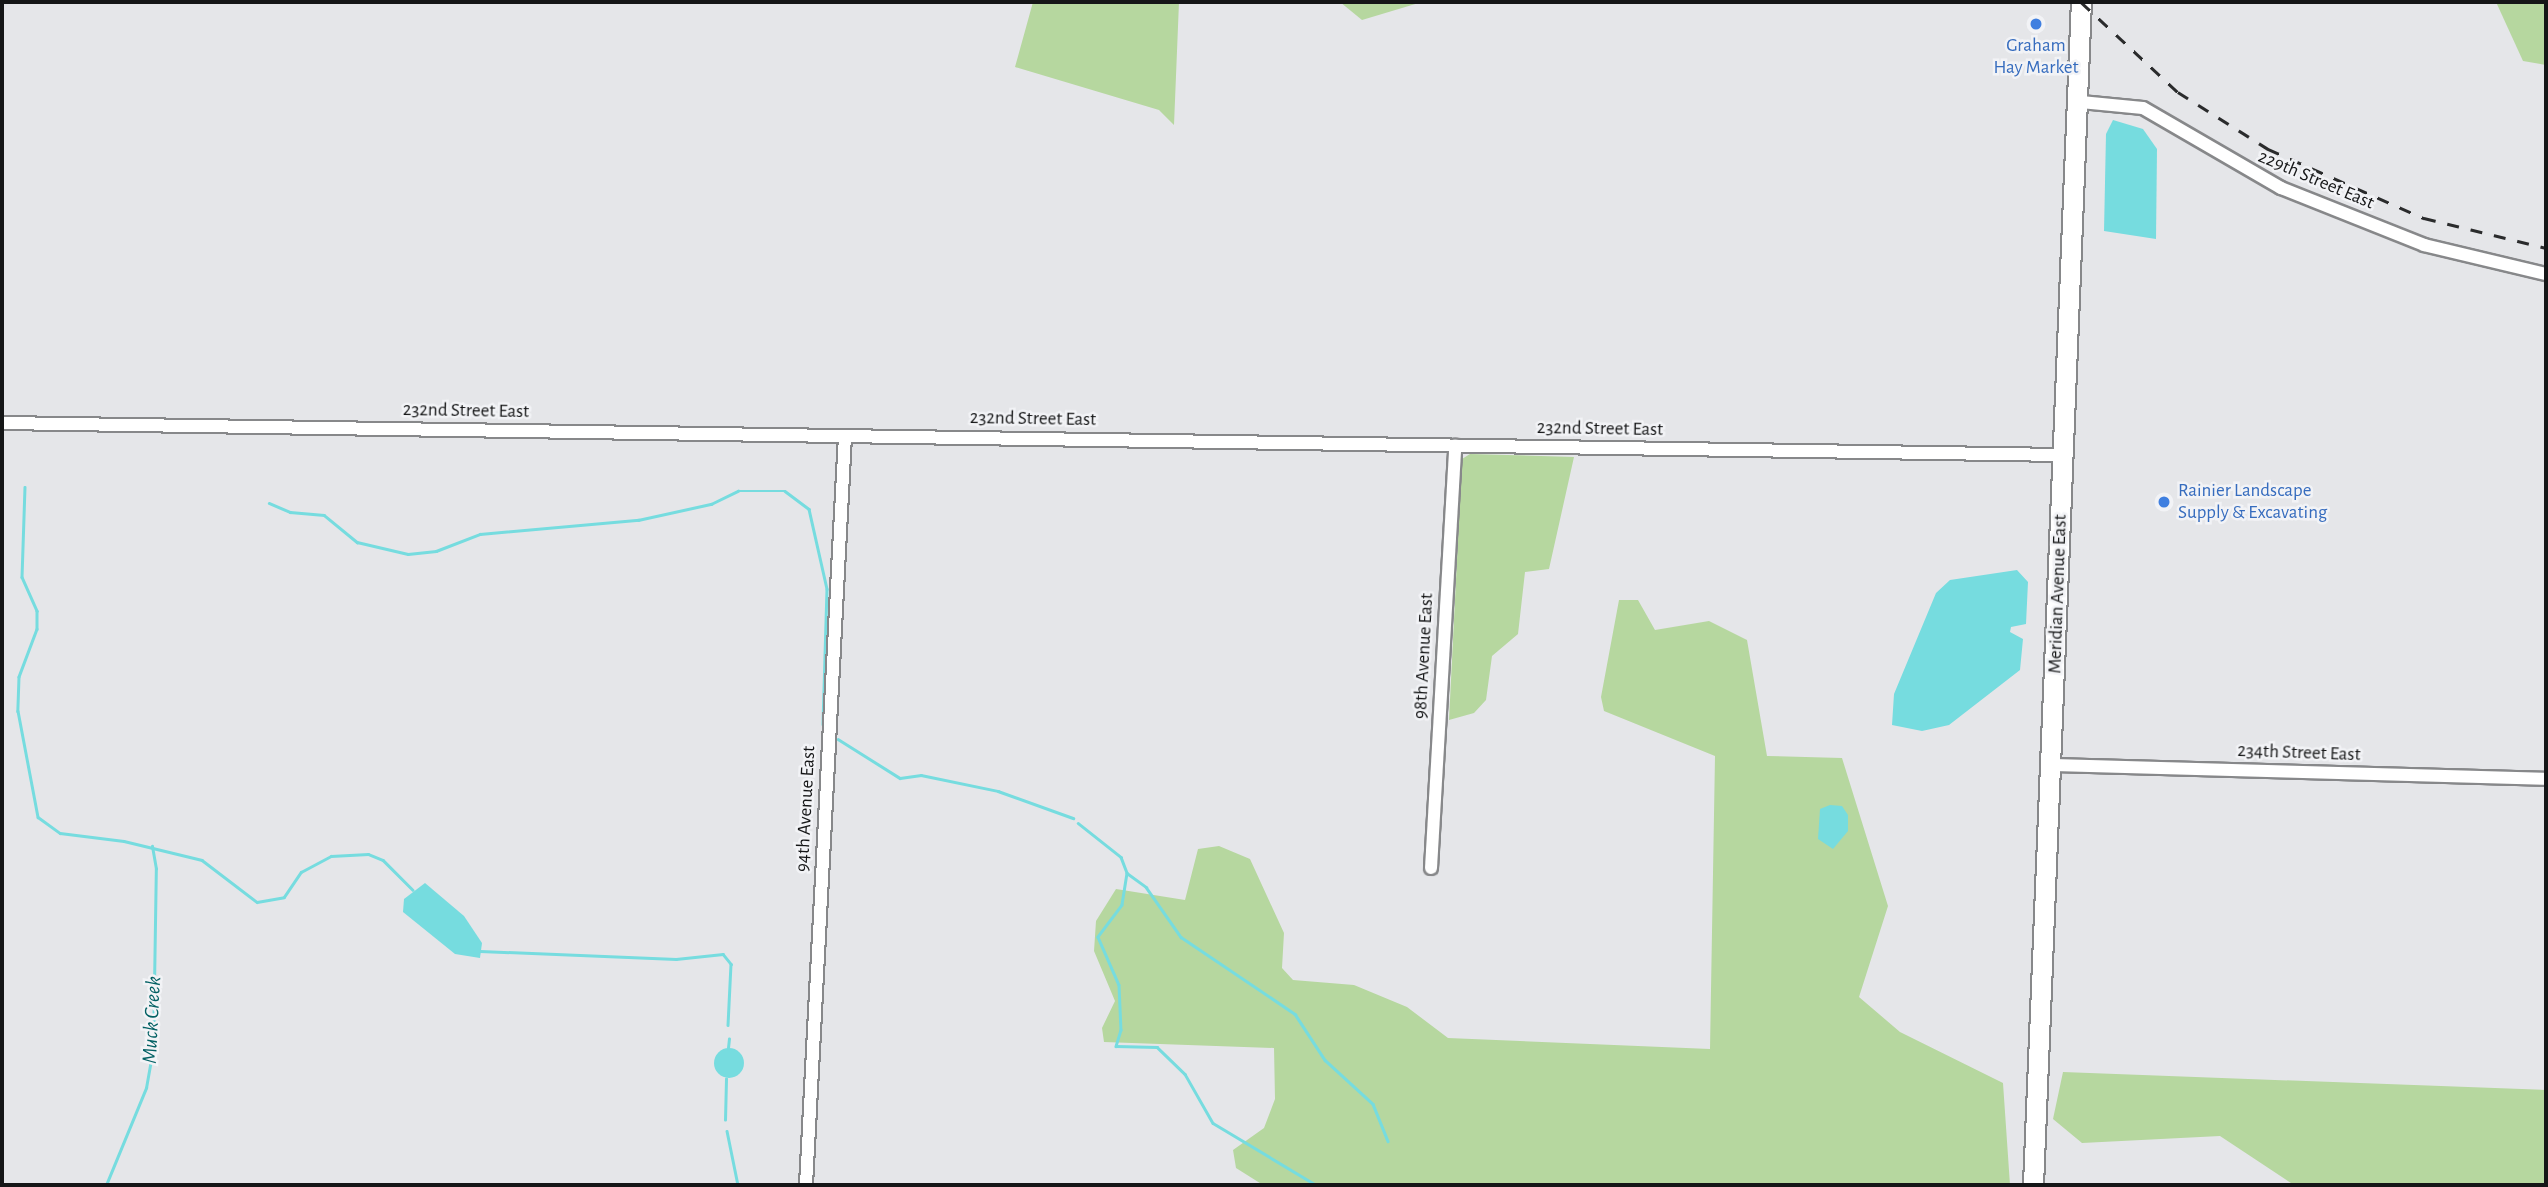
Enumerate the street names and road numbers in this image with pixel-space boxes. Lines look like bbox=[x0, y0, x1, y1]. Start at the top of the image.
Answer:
street label: 229th Street East bbox=[2255, 145, 2377, 215]
street label: 232nd Street East bbox=[403, 398, 529, 424]
street label: 232nd Street East bbox=[970, 406, 1096, 432]
street label: 232nd Street East bbox=[1537, 416, 1663, 442]
street label: Meridian Avenue East bbox=[2044, 514, 2072, 674]
street label: 98th Avenue East bbox=[1409, 592, 1439, 720]
street label: 234th Street East bbox=[2237, 739, 2361, 767]
street label: 94th Avenue East bbox=[791, 745, 821, 873]

